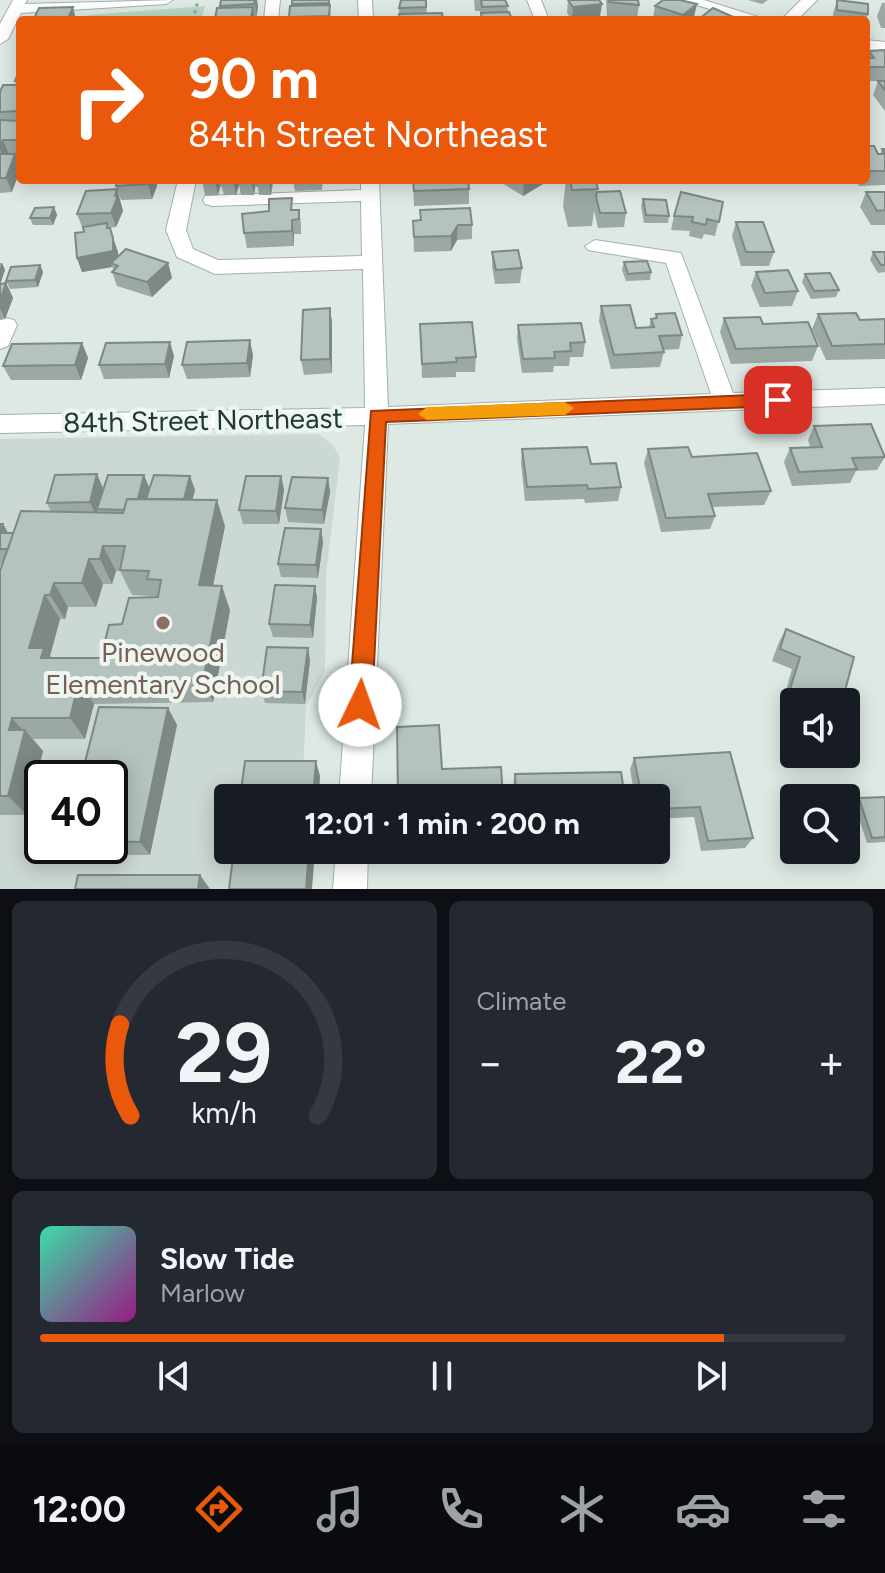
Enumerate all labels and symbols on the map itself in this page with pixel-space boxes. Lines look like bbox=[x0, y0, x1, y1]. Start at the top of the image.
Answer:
pin bbox=[744, 366, 812, 434]
street label: 84th Street Northeast bbox=[63, 401, 343, 439]
marker: Pinewood Elementary School bbox=[154, 614, 172, 632]
place label: Pinewood Elementary School bbox=[45, 635, 281, 701]
position arrow bbox=[318, 663, 402, 747]
speed limit sign: 40 bbox=[24, 760, 128, 864]

